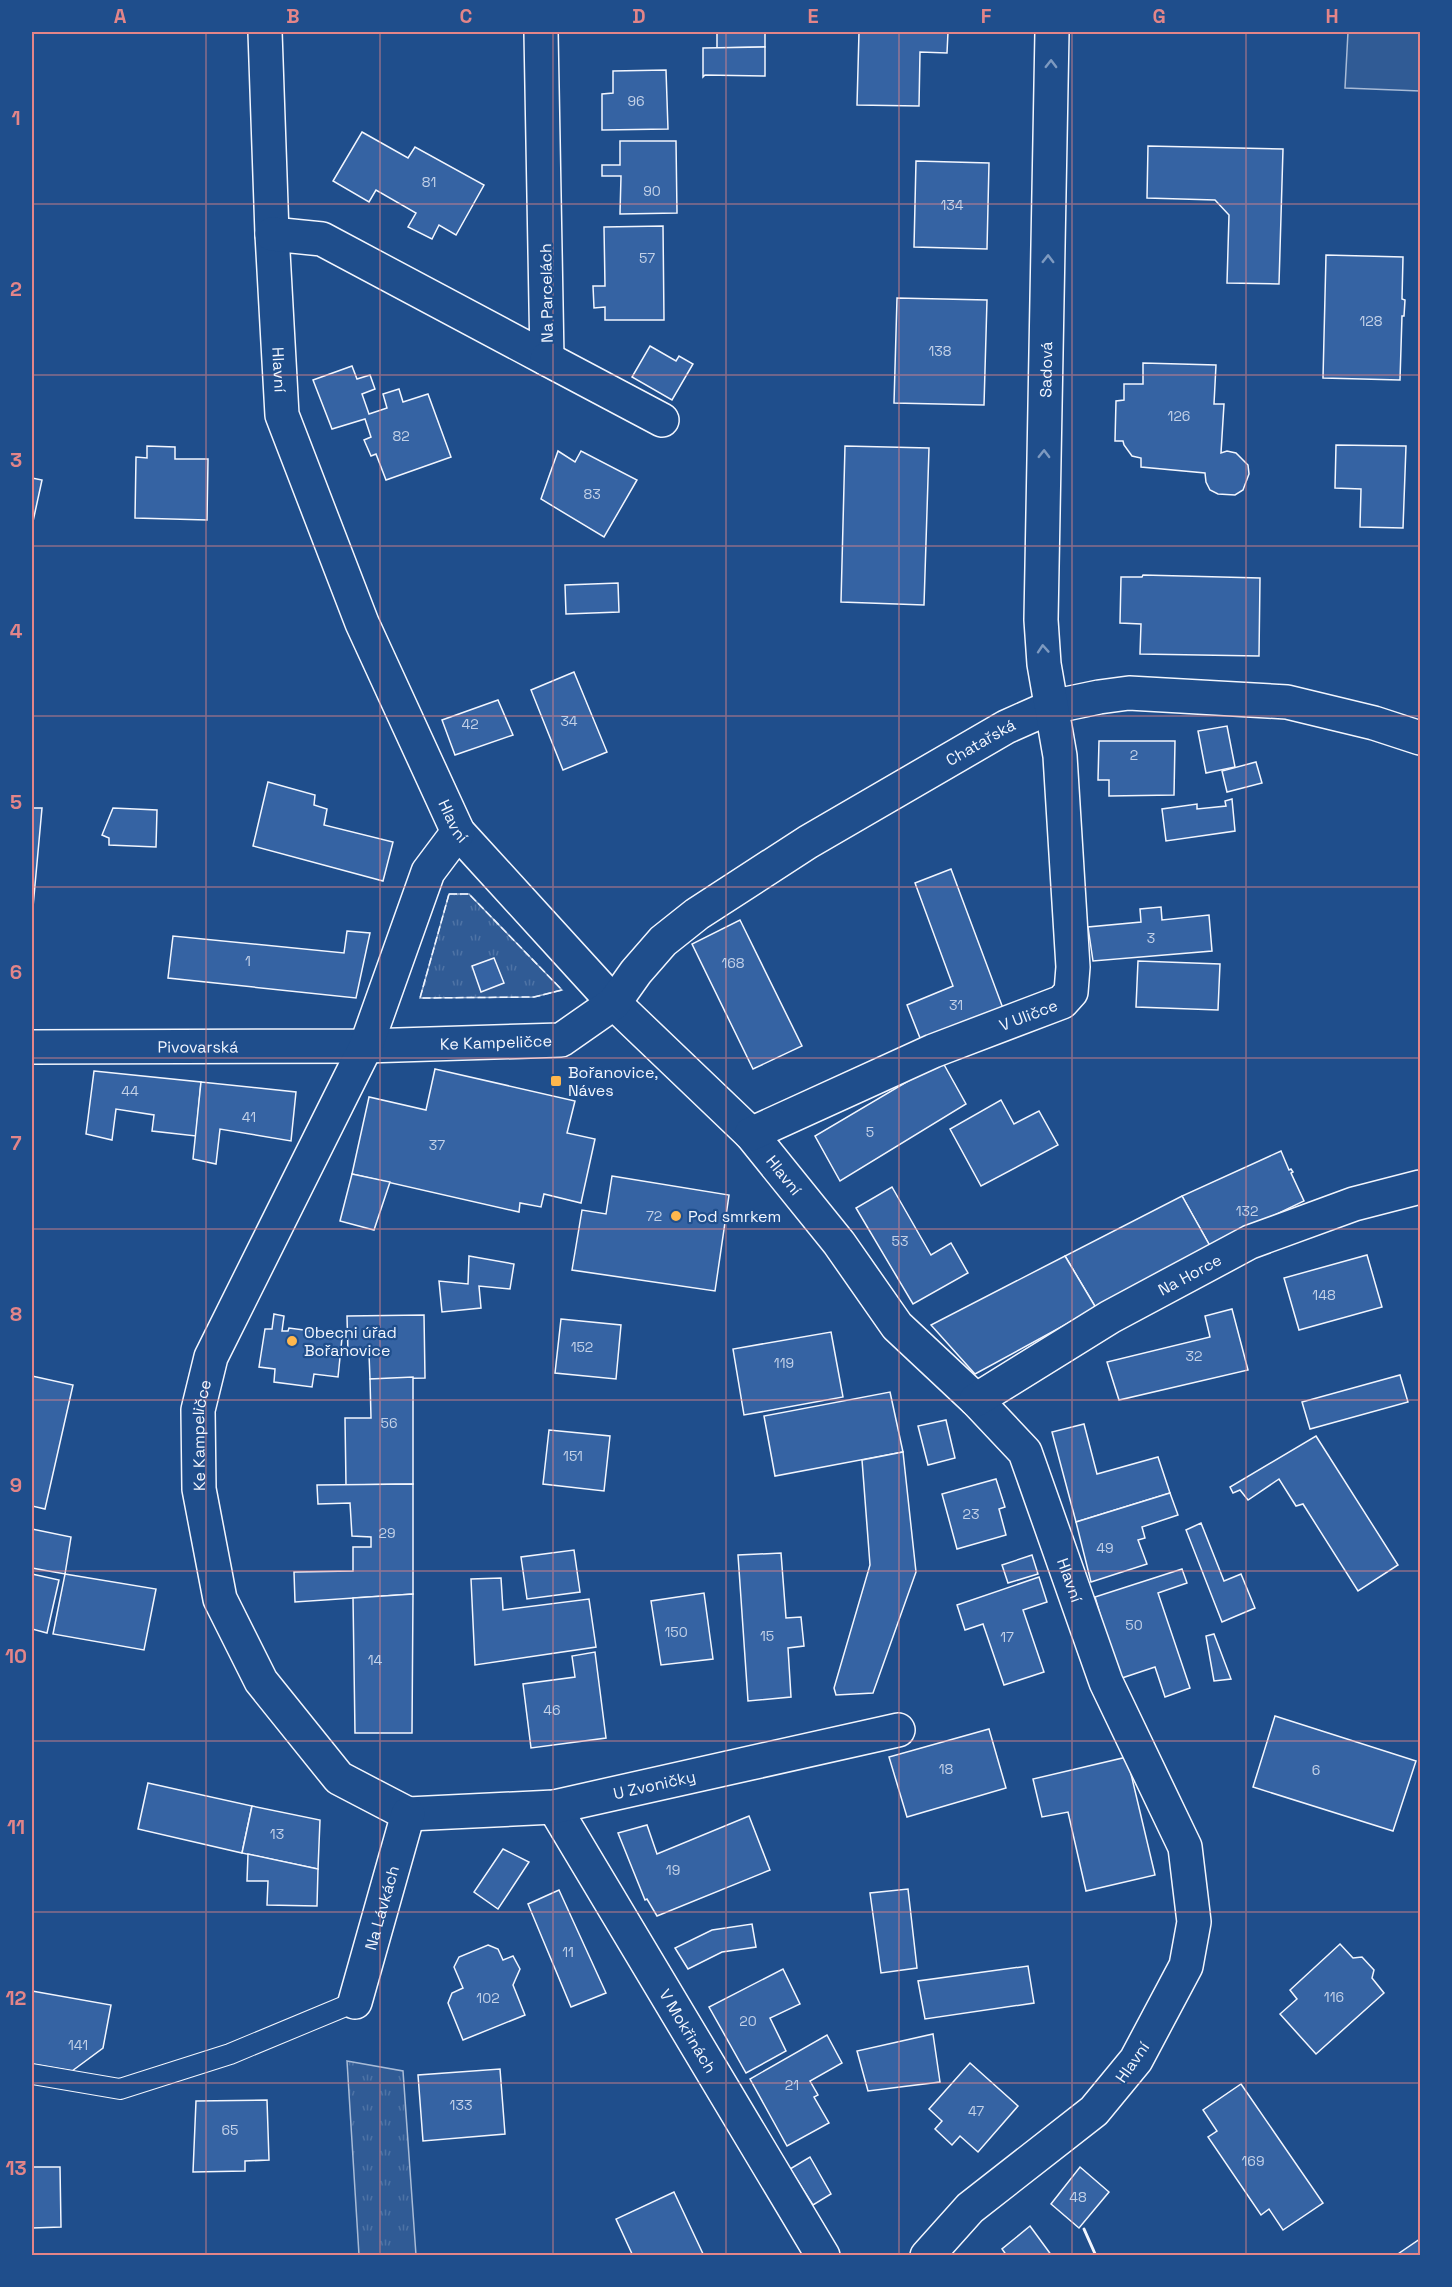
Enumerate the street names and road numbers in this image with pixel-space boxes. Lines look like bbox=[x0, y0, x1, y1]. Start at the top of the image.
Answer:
street label: Na Parcelách bbox=[535, 243, 558, 343]
street label: Sadová bbox=[1035, 341, 1057, 398]
street label: Hlavní bbox=[267, 346, 291, 393]
street label: Chatařská bbox=[942, 714, 1019, 771]
street label: Hlavní bbox=[433, 796, 473, 847]
street label: V Uličce bbox=[996, 995, 1061, 1036]
street label: Ke Kampeličce bbox=[440, 1030, 552, 1055]
street label: Pivovarská bbox=[157, 1036, 239, 1058]
street label: Hlavní bbox=[761, 1151, 806, 1200]
street label: Na Horce bbox=[1154, 1249, 1225, 1300]
street label: Ke Kampeličce bbox=[188, 1377, 216, 1491]
street label: Hlavní bbox=[1052, 1555, 1087, 1605]
street label: U Zvoničky bbox=[611, 1766, 698, 1804]
street label: Na Lávkách bbox=[360, 1863, 404, 1952]
street label: V Mokřinách bbox=[654, 1985, 721, 2077]
street label: Hlavní bbox=[1111, 2038, 1154, 2087]

